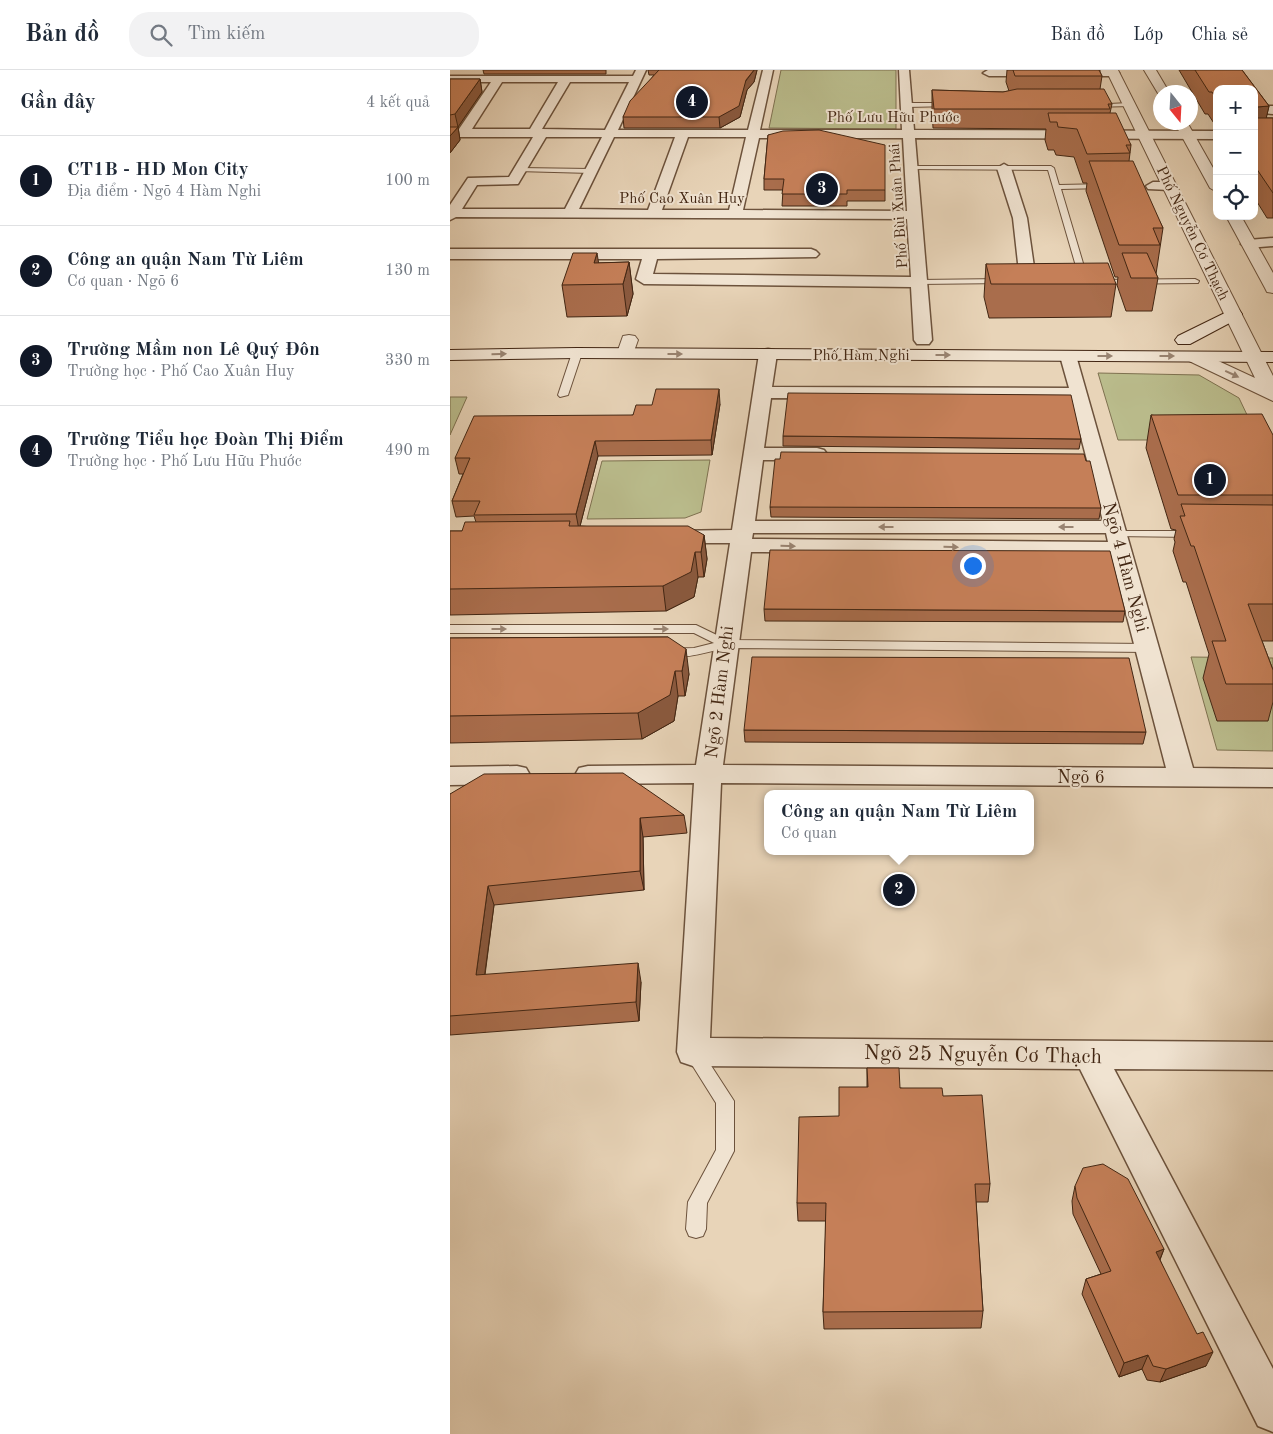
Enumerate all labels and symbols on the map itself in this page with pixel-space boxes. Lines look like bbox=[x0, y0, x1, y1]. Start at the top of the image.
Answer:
pin: 4 bbox=[676, 83, 708, 121]
north arrow bbox=[1153, 85, 1198, 130]
street label: Phố Lưu Hữu Phước bbox=[827, 110, 960, 126]
street label: Phố Bùi Xuân Phái bbox=[887, 143, 911, 269]
street label: Phố Nguyễn Cơ Thạch bbox=[1153, 164, 1232, 303]
pin: 3 bbox=[806, 170, 838, 208]
street label: Phố Cao Xuân Huy bbox=[619, 191, 745, 207]
street label: Phố Hàm Nghi bbox=[812, 348, 910, 364]
one-way arrow bbox=[491, 350, 507, 358]
one-way arrow bbox=[667, 350, 683, 358]
one-way arrow bbox=[935, 351, 951, 359]
one-way arrow bbox=[1097, 352, 1113, 360]
one-way arrow bbox=[1159, 352, 1175, 360]
one-way arrow bbox=[1225, 371, 1239, 379]
pin: 1 bbox=[1194, 461, 1226, 499]
street label: Ngõ 4 Hàm Nghi bbox=[1099, 500, 1151, 634]
one-way arrow bbox=[878, 523, 894, 531]
one-way arrow bbox=[1058, 523, 1074, 531]
one-way arrow bbox=[780, 542, 796, 550]
one-way arrow bbox=[943, 543, 959, 551]
your location bbox=[960, 553, 986, 579]
one-way arrow bbox=[491, 625, 507, 633]
one-way arrow bbox=[653, 625, 669, 633]
street label: Ngõ 2 Hàm Nghi bbox=[703, 625, 737, 760]
street label: Ngõ 6 bbox=[1057, 769, 1105, 787]
pin: 2 bbox=[883, 871, 915, 909]
street label: Ngõ 25 Nguyễn Cơ Thạch bbox=[864, 1041, 1102, 1068]

